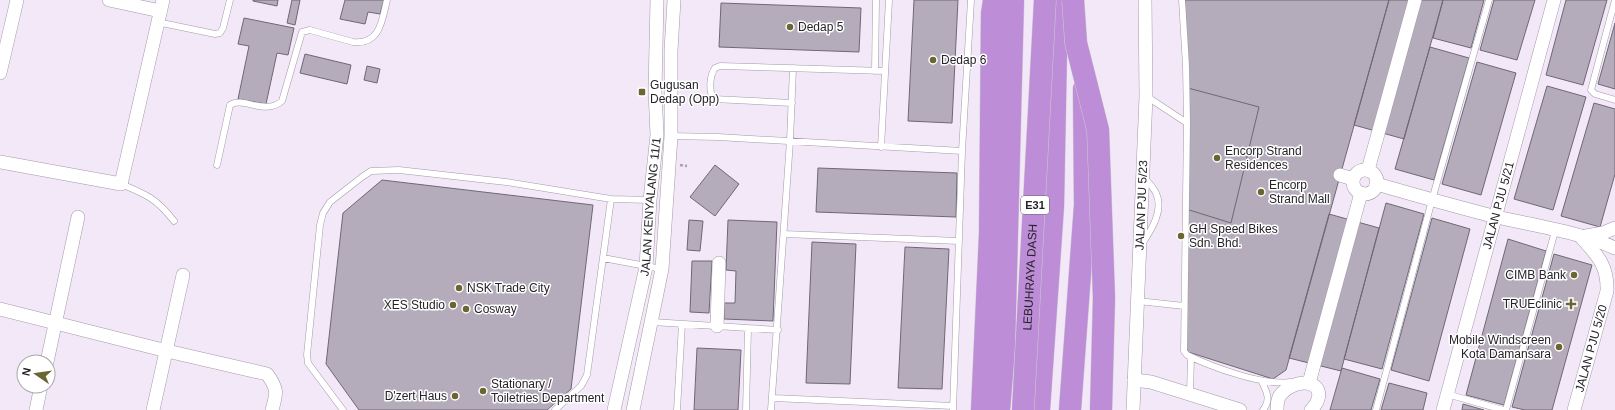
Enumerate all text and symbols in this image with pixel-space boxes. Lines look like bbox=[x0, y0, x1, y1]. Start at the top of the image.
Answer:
place label: Dedap 5 bbox=[798, 20, 844, 34]
marker: Dedap 5 bbox=[785, 22, 795, 32]
place label: Dedap 6 bbox=[941, 53, 987, 67]
marker: Dedap 6 bbox=[928, 55, 938, 65]
place label: Gugusan Dedap (Opp) bbox=[650, 78, 719, 106]
marker: Gugusan Dedap (Opp) bbox=[637, 87, 647, 97]
street label: JALAN KENYALANG 11/1 bbox=[637, 136, 664, 277]
place label: Encorp Strand Residences bbox=[1225, 144, 1302, 172]
marker: Encorp Strand Residences bbox=[1212, 153, 1222, 163]
street label: JALAN PJU 5/23 bbox=[1133, 160, 1150, 251]
street label: JALAN PJU 5/21 bbox=[1480, 160, 1517, 251]
place label: Encorp Strand Mall bbox=[1269, 178, 1330, 206]
marker: Encorp Strand Mall bbox=[1256, 187, 1266, 197]
road number: E31 bbox=[1021, 196, 1049, 214]
place label: GH Speed Bikes Sdn. Bhd. bbox=[1189, 222, 1278, 250]
street label: LEBUHRAYA DASH bbox=[1020, 223, 1040, 331]
marker: GH Speed Bikes Sdn. Bhd. bbox=[1176, 231, 1186, 241]
place label: CIMB Bank bbox=[1505, 268, 1567, 282]
marker: CIMB Bank bbox=[1569, 270, 1579, 280]
place label: NSK Trade City bbox=[467, 281, 550, 295]
marker: NSK Trade City bbox=[454, 283, 464, 293]
place label: TRUEclinic bbox=[1503, 297, 1562, 311]
place label: XES Studio bbox=[384, 298, 445, 312]
marker: TRUEclinic bbox=[1565, 298, 1577, 310]
marker: XES Studio bbox=[448, 300, 458, 310]
place label: Cosway bbox=[474, 302, 517, 316]
street label: JALAN PJU 5/20 bbox=[1572, 303, 1610, 394]
marker: Cosway bbox=[461, 304, 471, 314]
place label: Mobile Windscreen Kota Damansara bbox=[1449, 333, 1551, 361]
marker: Mobile Windscreen Kota Damansara bbox=[1554, 342, 1564, 352]
north arrow bbox=[16, 354, 56, 394]
text: N bbox=[20, 366, 33, 377]
place label: Stationary / Toiletries Department bbox=[491, 377, 605, 405]
marker: Stationary / Toiletries Department bbox=[478, 386, 488, 396]
place label: D'zert Haus bbox=[385, 389, 447, 403]
marker: D'zert Haus bbox=[450, 391, 460, 401]

